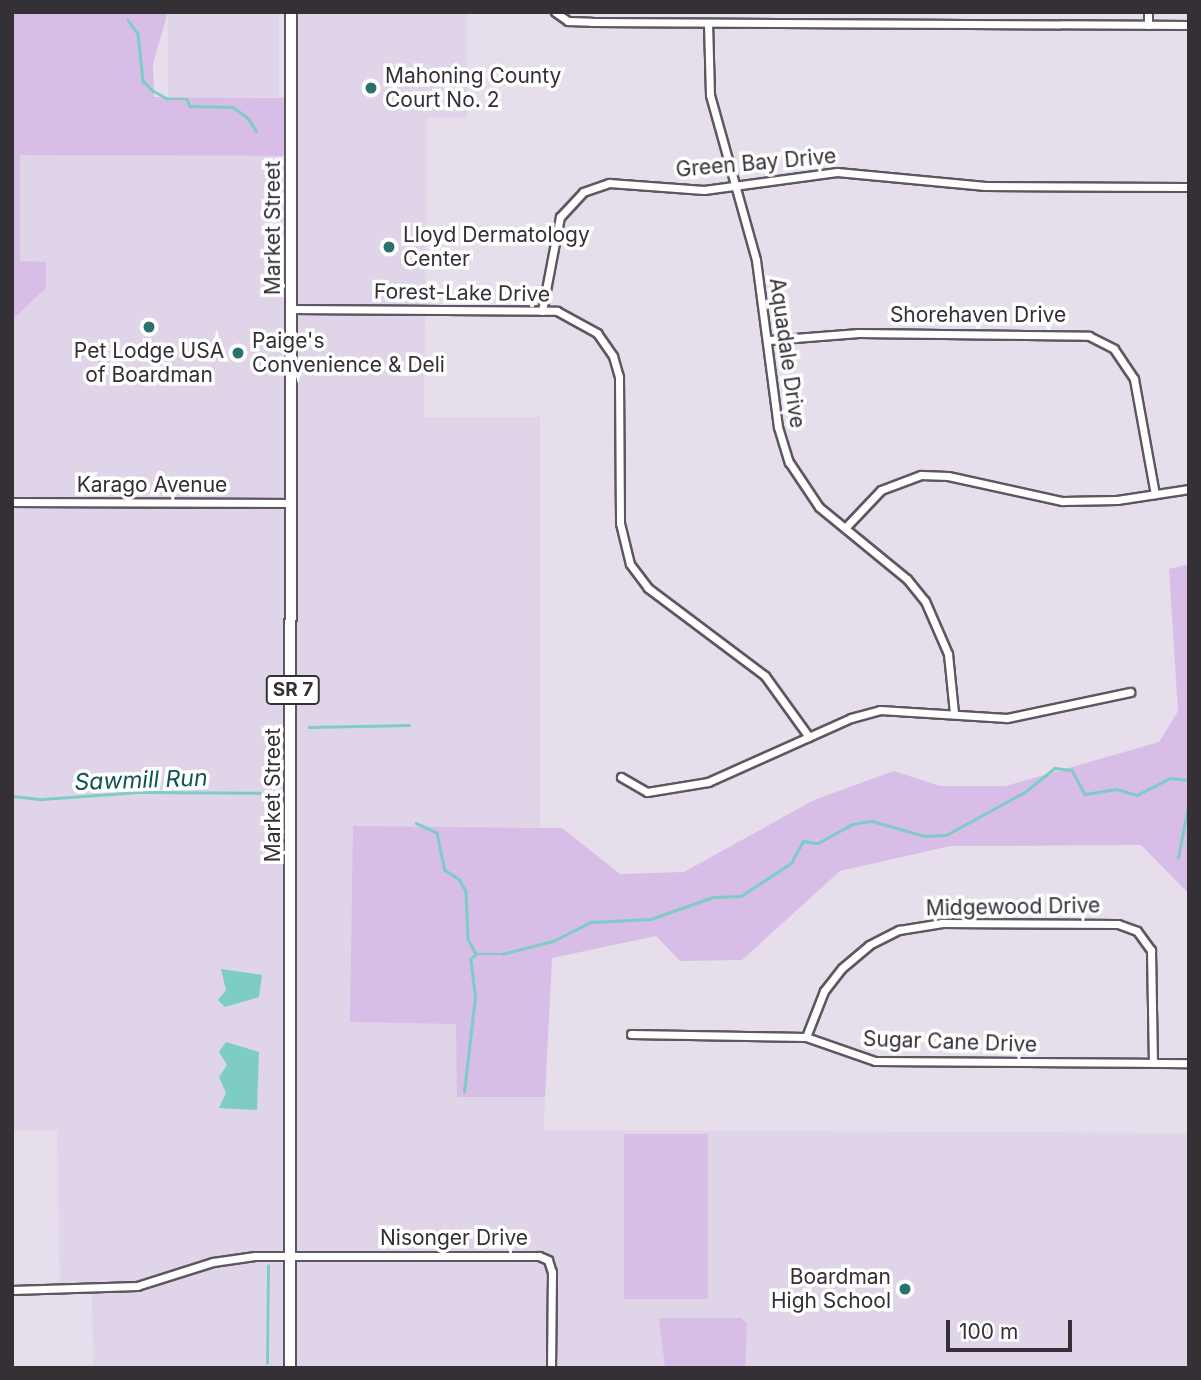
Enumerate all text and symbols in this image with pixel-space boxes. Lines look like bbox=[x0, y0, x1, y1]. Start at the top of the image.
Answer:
place label: Mahoning County Court No. 2 bbox=[385, 63, 561, 113]
marker: Mahoning County Court No. 2 bbox=[363, 80, 379, 96]
street label: Green Bay Drive bbox=[675, 143, 837, 183]
street label: Market Street bbox=[260, 161, 286, 295]
place label: Lloyd Dermatology Center bbox=[403, 222, 590, 272]
marker: Lloyd Dermatology Center bbox=[381, 239, 397, 255]
street label: Aquadale Drive bbox=[764, 276, 810, 430]
street label: Forest-Lake Drive bbox=[374, 279, 550, 307]
street label: Shorehaven Drive bbox=[890, 302, 1066, 328]
marker: Pet Lodge USA of Boardman bbox=[141, 319, 157, 335]
place label: Paige's Convenience & Deli bbox=[252, 328, 445, 378]
place label: Pet Lodge USA of Boardman bbox=[74, 338, 224, 388]
marker: Paige's Convenience & Deli bbox=[230, 345, 246, 361]
street label: Karago Avenue bbox=[77, 472, 227, 498]
road number: SR 7 bbox=[265, 674, 321, 706]
street label: Market Street bbox=[260, 728, 286, 862]
water label: Sawmill Run bbox=[74, 764, 208, 796]
street label: Midgewood Drive bbox=[926, 893, 1100, 921]
street label: Sugar Cane Drive bbox=[863, 1026, 1037, 1058]
street label: Nisonger Drive bbox=[380, 1225, 528, 1251]
place label: Boardman High School bbox=[771, 1264, 891, 1314]
marker: Boardman High School bbox=[897, 1281, 913, 1297]
scale bar bbox=[949, 1306, 1075, 1350]
text: 100 m bbox=[959, 1319, 1018, 1344]

